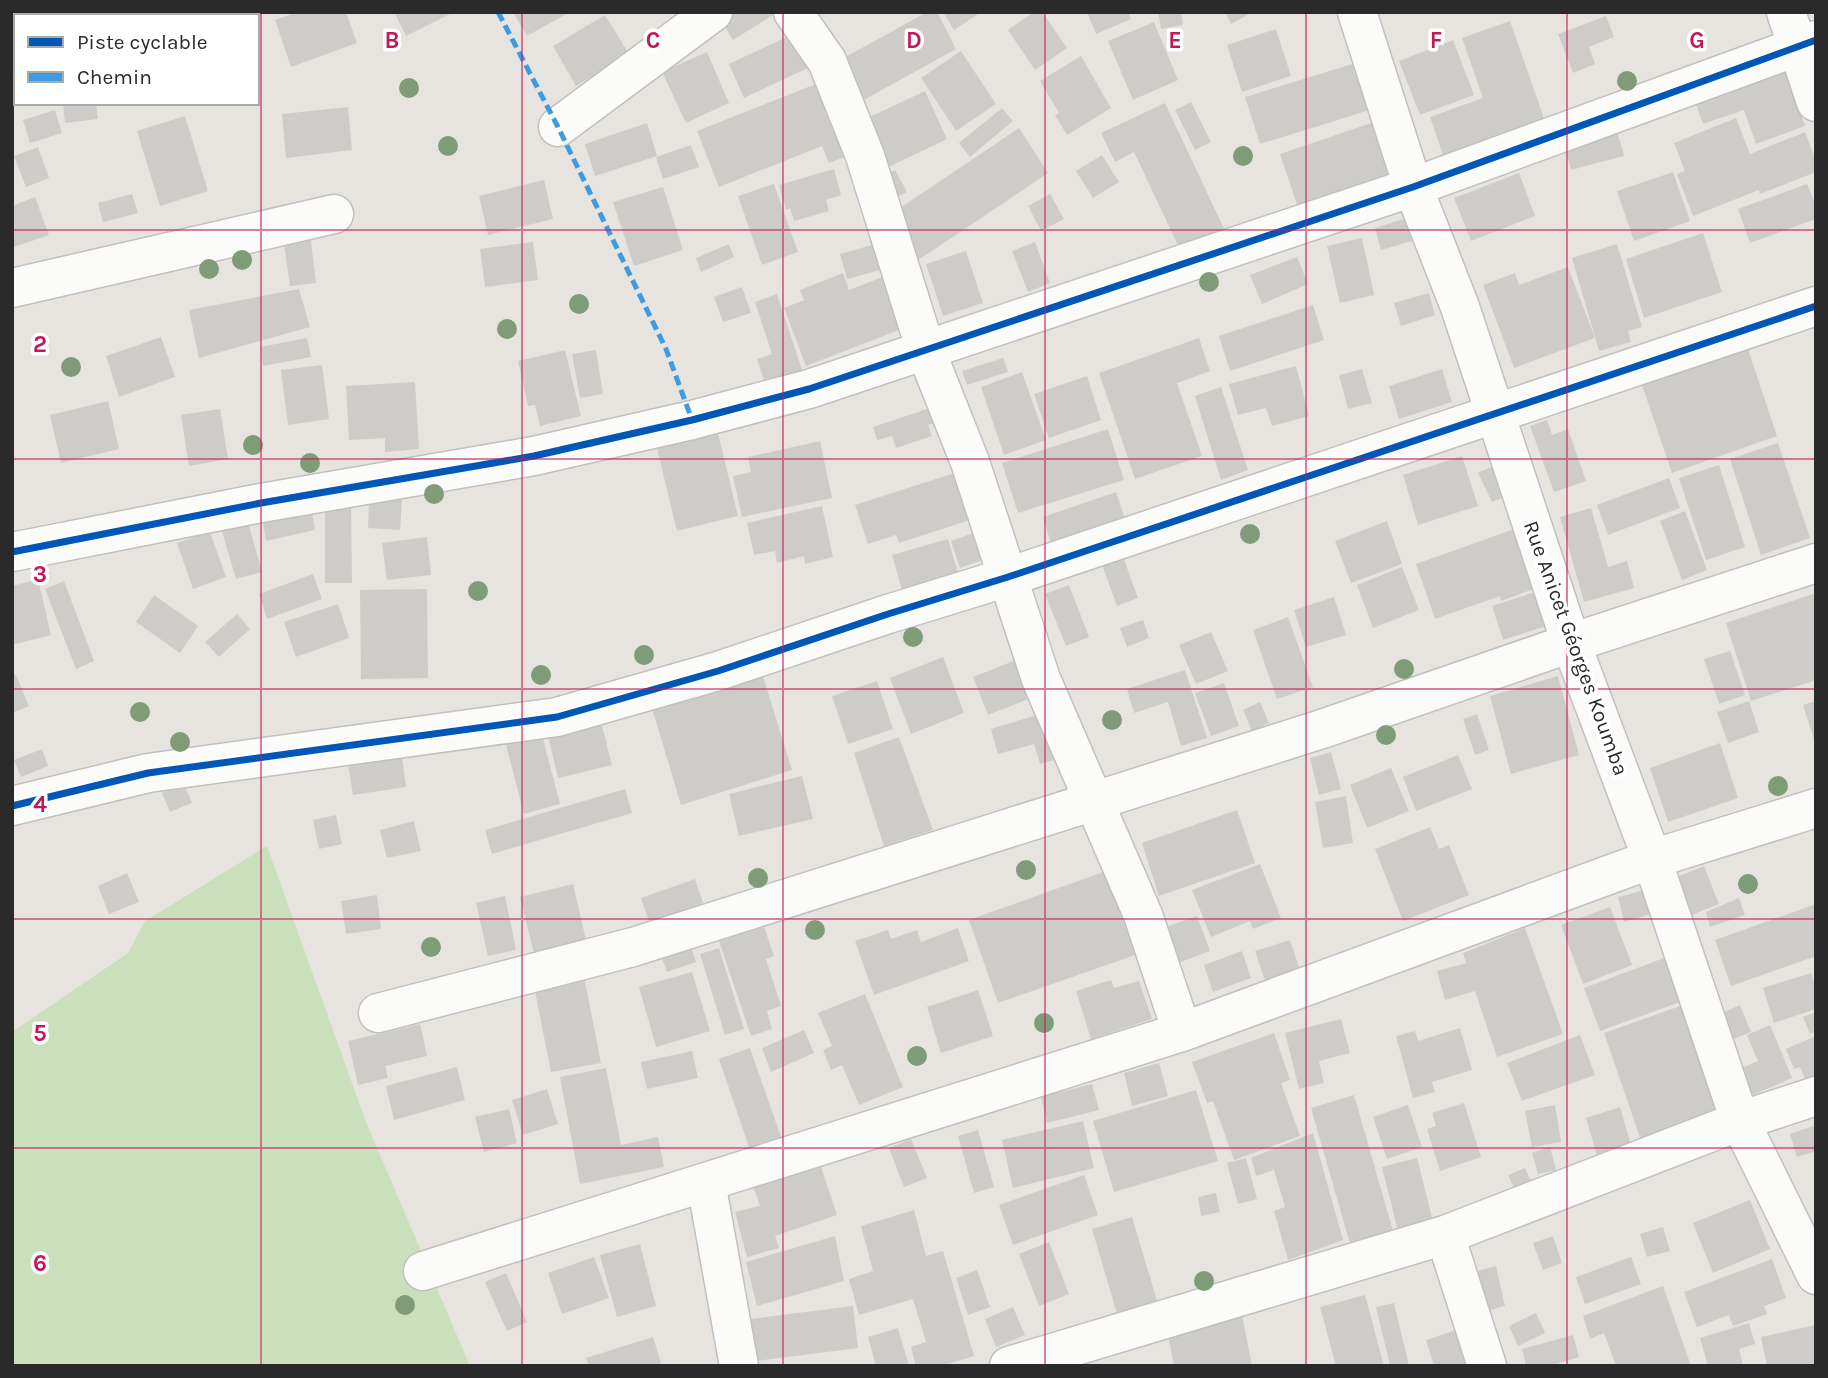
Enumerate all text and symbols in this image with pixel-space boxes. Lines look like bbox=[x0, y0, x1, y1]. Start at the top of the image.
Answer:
legend bbox=[14, 14, 259, 105]
text: B bbox=[385, 27, 399, 54]
text: C bbox=[646, 27, 660, 54]
text: D bbox=[906, 27, 922, 54]
text: E bbox=[1168, 27, 1182, 54]
text: F bbox=[1430, 27, 1442, 54]
text: G bbox=[1689, 27, 1705, 54]
text: Piste cyclable bbox=[77, 30, 208, 54]
text: Chemin bbox=[77, 65, 152, 89]
text: 2 bbox=[33, 331, 47, 358]
street label: Rue Anicet Géorges Koumba bbox=[1519, 517, 1633, 779]
text: 3 bbox=[33, 561, 47, 588]
text: 4 bbox=[33, 791, 47, 818]
text: 5 bbox=[33, 1020, 47, 1047]
text: 6 bbox=[33, 1250, 47, 1277]

